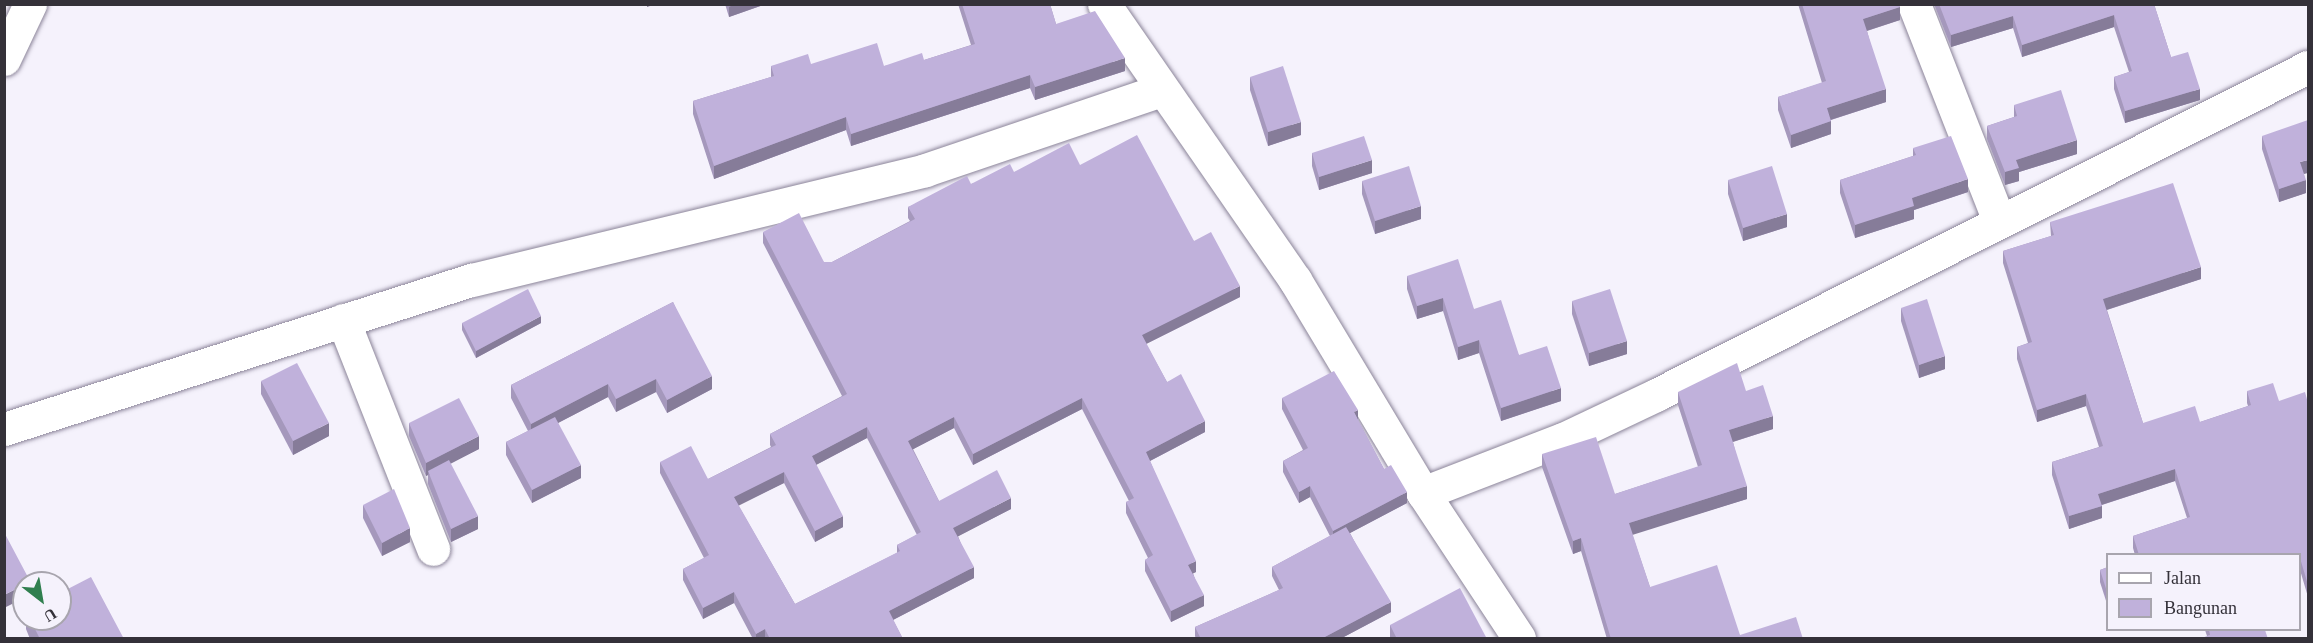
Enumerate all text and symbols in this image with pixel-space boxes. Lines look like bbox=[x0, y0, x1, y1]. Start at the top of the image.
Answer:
legend bbox=[2106, 553, 2301, 631]
text: Jalan bbox=[2164, 568, 2201, 588]
north arrow bbox=[12, 571, 72, 631]
text: Bangunan bbox=[2164, 598, 2237, 618]
text: U bbox=[41, 605, 60, 625]

